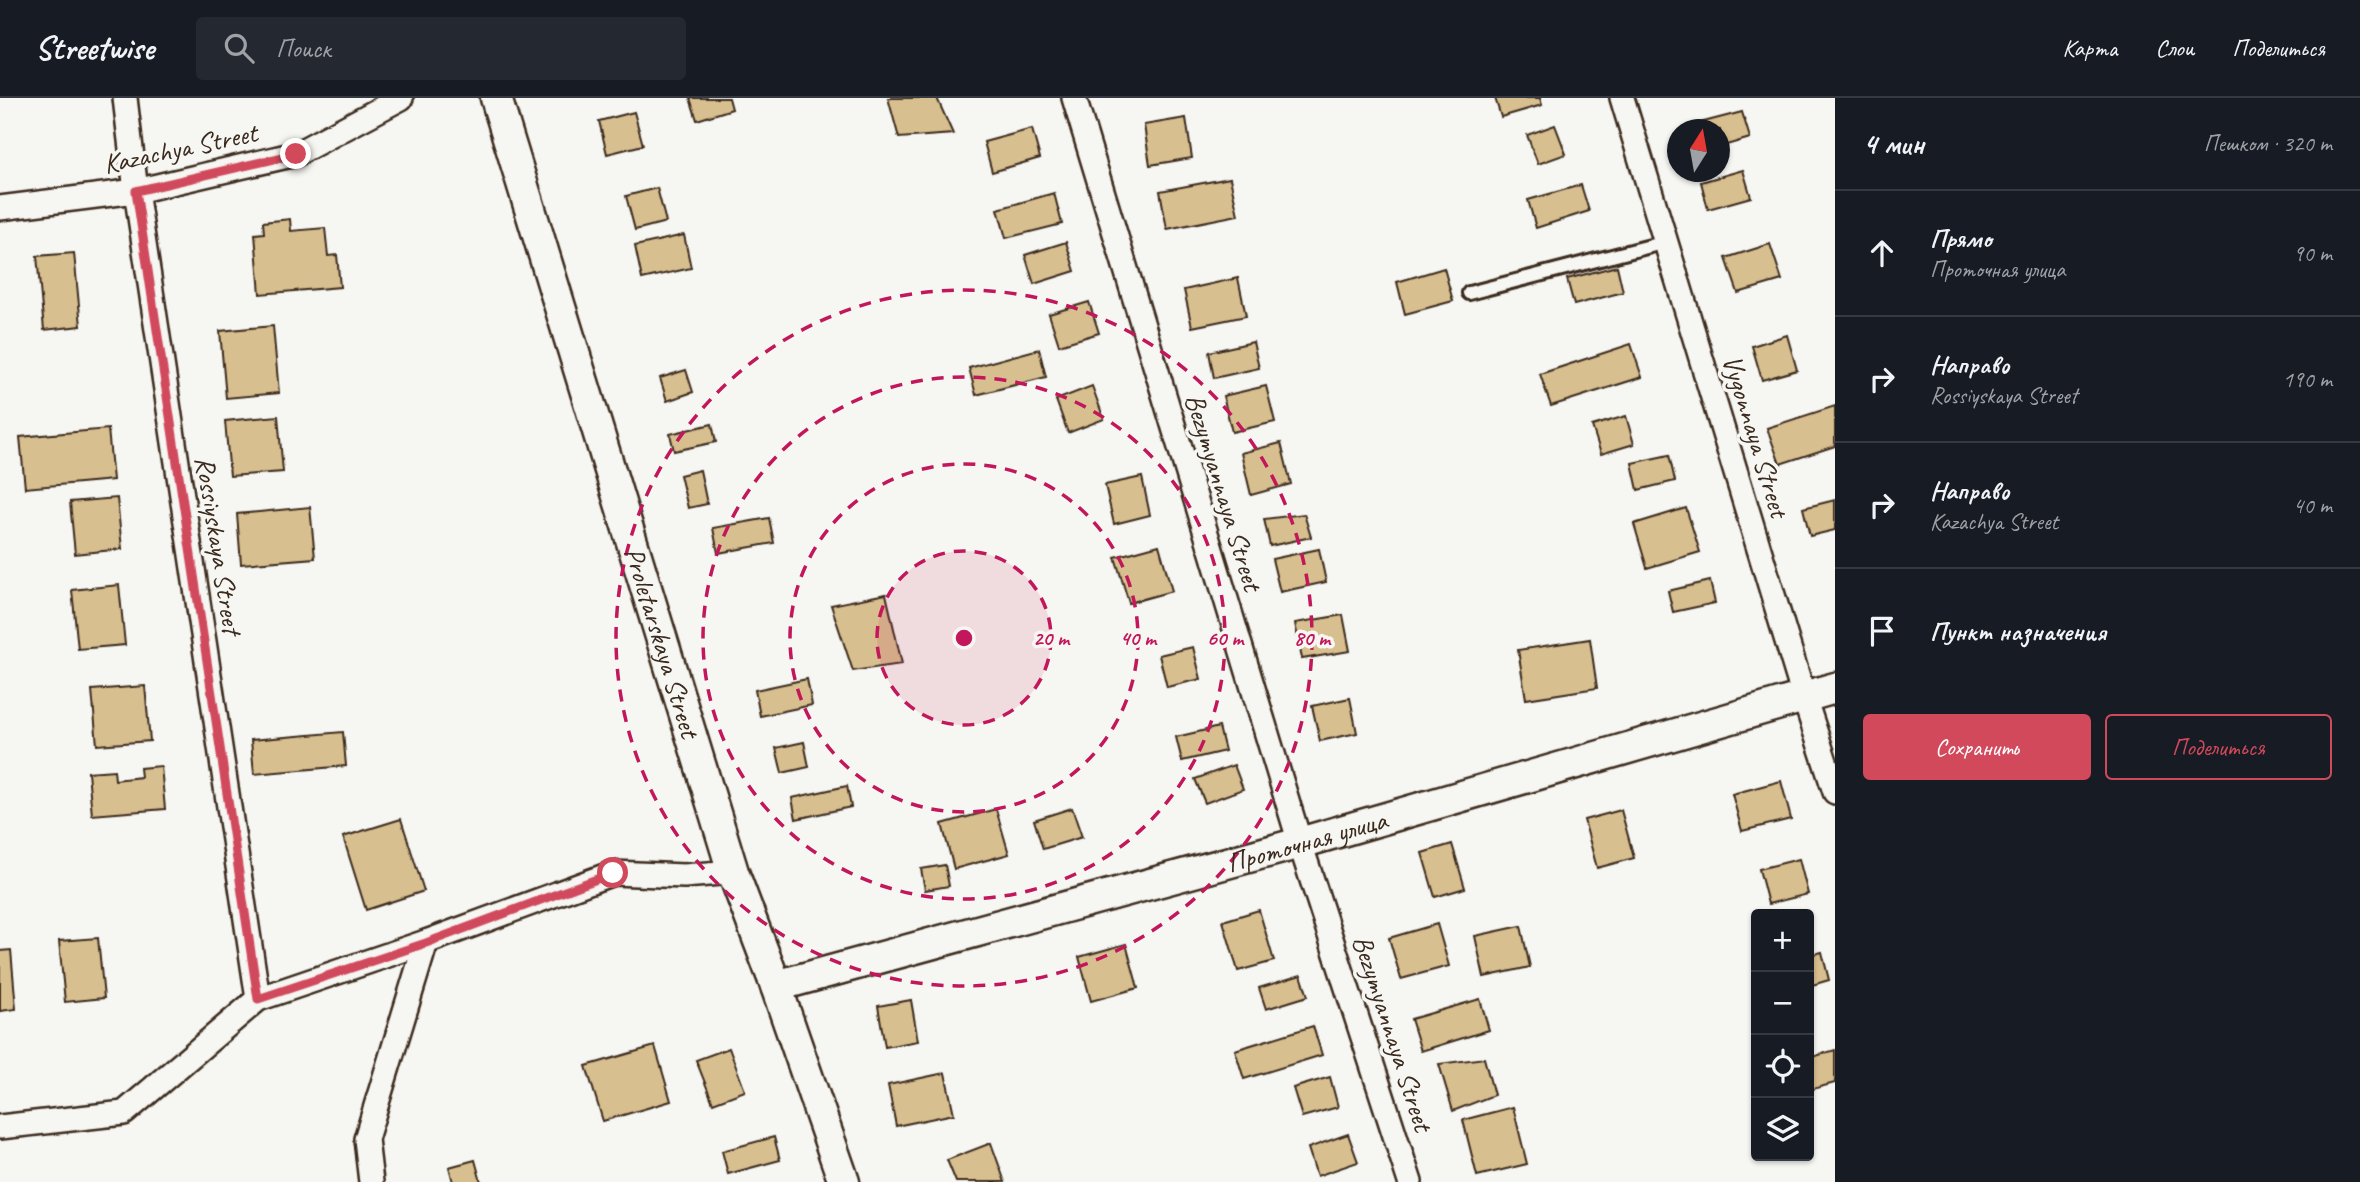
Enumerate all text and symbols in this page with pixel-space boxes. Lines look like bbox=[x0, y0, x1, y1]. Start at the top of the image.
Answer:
search box bbox=[196, 17, 686, 80]
text: Streetwise bbox=[35, 27, 154, 69]
icon: search bbox=[220, 29, 258, 67]
text: Поиск bbox=[276, 32, 331, 65]
text: Карта bbox=[2063, 33, 2117, 63]
text: Слои bbox=[2155, 33, 2194, 63]
text: Поделиться bbox=[2232, 33, 2325, 63]
street label: Kazachya Street bbox=[100, 114, 263, 181]
north arrow bbox=[1667, 119, 1730, 182]
text: 4 мин bbox=[1863, 125, 1924, 163]
text: Пешком · 320 m bbox=[2204, 129, 2332, 158]
route end bbox=[280, 138, 311, 169]
text: Прямо bbox=[1930, 222, 1992, 255]
icon: ahead bbox=[1863, 234, 1901, 272]
text: 90 m bbox=[2293, 239, 2332, 268]
text: Проточная улица bbox=[1930, 255, 2065, 284]
text: Направо bbox=[1930, 348, 2009, 381]
street label: Vygonnaya Street bbox=[1715, 351, 1798, 524]
icon: right bbox=[1863, 360, 1901, 398]
text: 190 m bbox=[2283, 365, 2332, 394]
text: Rossiyskaya Street bbox=[1930, 381, 2077, 410]
street label: Bezymyannaya Street bbox=[1177, 389, 1271, 597]
street label: Rossiyskaya Street bbox=[188, 454, 251, 640]
text: Направо bbox=[1930, 474, 2009, 507]
icon: right bbox=[1863, 486, 1901, 524]
text: 40 m bbox=[2293, 491, 2332, 520]
text: Kazachya Street bbox=[1930, 507, 2058, 536]
street label: Proletarskaya Street bbox=[617, 543, 709, 744]
icon: arrive bbox=[1863, 612, 1901, 650]
text: Пункт назначения bbox=[1930, 615, 2106, 648]
text: 20 m bbox=[1033, 625, 1071, 651]
text: 40 m bbox=[1120, 625, 1158, 651]
text: 60 m bbox=[1207, 625, 1245, 651]
text: 80 m bbox=[1294, 625, 1332, 651]
centre of rings bbox=[952, 626, 976, 650]
button: Сохранить bbox=[1863, 714, 2091, 780]
button: Поделиться bbox=[2105, 714, 2332, 780]
street label: Проточная улица bbox=[1222, 801, 1392, 880]
route start bbox=[597, 857, 628, 888]
map controls bbox=[1751, 909, 1814, 1161]
button: + bbox=[1751, 909, 1814, 972]
street label: Bezymyannaya Street bbox=[1345, 931, 1442, 1138]
button: − bbox=[1751, 972, 1814, 1035]
button: locate bbox=[1751, 1035, 1814, 1098]
button: layers bbox=[1751, 1098, 1814, 1161]

